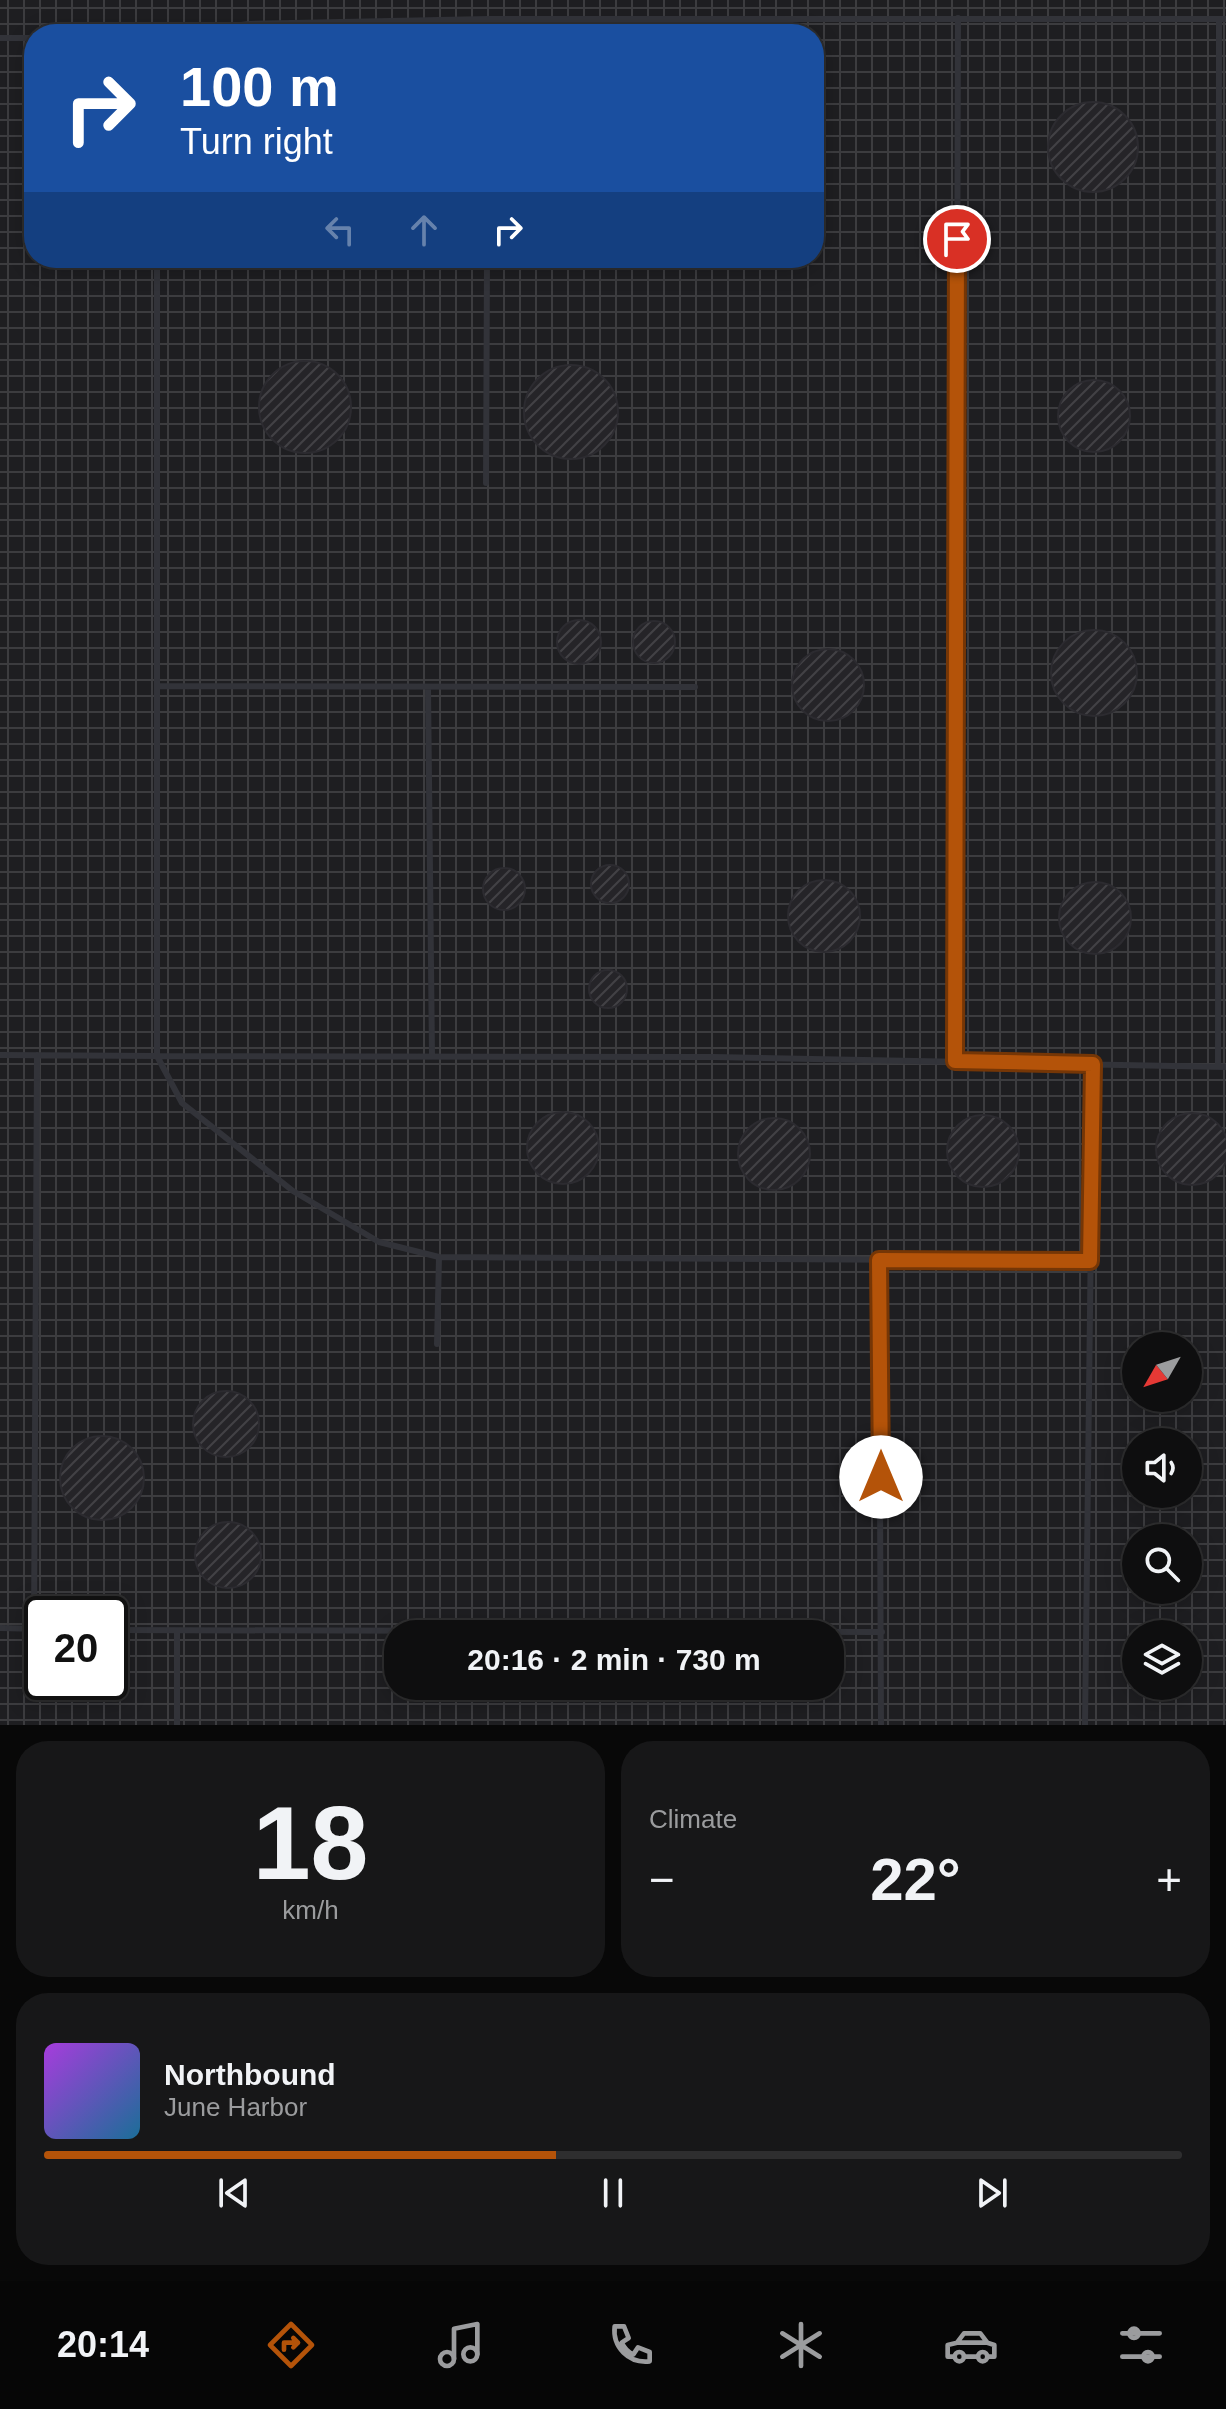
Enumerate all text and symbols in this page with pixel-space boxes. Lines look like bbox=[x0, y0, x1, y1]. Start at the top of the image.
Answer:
text: 100 m bbox=[180, 55, 339, 118]
icon: right bbox=[48, 56, 152, 160]
text: Turn right bbox=[180, 121, 333, 162]
pin bbox=[923, 205, 991, 273]
icon: left bbox=[318, 208, 362, 252]
icon: ahead bbox=[402, 208, 446, 252]
icon: right bbox=[486, 208, 530, 252]
icon: arrive bbox=[935, 217, 979, 261]
north arrow bbox=[1122, 1332, 1202, 1412]
map controls bbox=[1122, 1332, 1202, 1700]
button: sound bbox=[1122, 1428, 1202, 1508]
position arrow bbox=[839, 1435, 923, 1519]
button: search bbox=[1122, 1524, 1202, 1604]
speed limit sign: 20 bbox=[24, 1596, 128, 1700]
button: layers bbox=[1122, 1620, 1202, 1700]
text: 20:16 · 2 min · 730 m bbox=[467, 1643, 761, 1676]
text: 18 bbox=[253, 1785, 368, 1901]
text: Climate bbox=[649, 1804, 737, 1834]
text: 22° bbox=[870, 1846, 961, 1913]
text: − bbox=[649, 1855, 675, 1904]
text: + bbox=[1156, 1855, 1182, 1904]
text: km/h bbox=[282, 1895, 339, 1925]
text: Northbound bbox=[164, 2058, 336, 2091]
text: June Harbor bbox=[164, 2092, 307, 2122]
icon: previous bbox=[212, 2171, 256, 2215]
icon: pause bbox=[591, 2171, 635, 2215]
icon: next bbox=[970, 2171, 1014, 2215]
icon: directions bbox=[263, 2317, 319, 2373]
icon: music bbox=[433, 2317, 489, 2373]
icon: phone bbox=[603, 2317, 659, 2373]
icon: climate bbox=[773, 2317, 829, 2373]
icon: car bbox=[943, 2317, 999, 2373]
icon: filters bbox=[1113, 2317, 1169, 2373]
text: 20:14 bbox=[57, 2324, 149, 2365]

